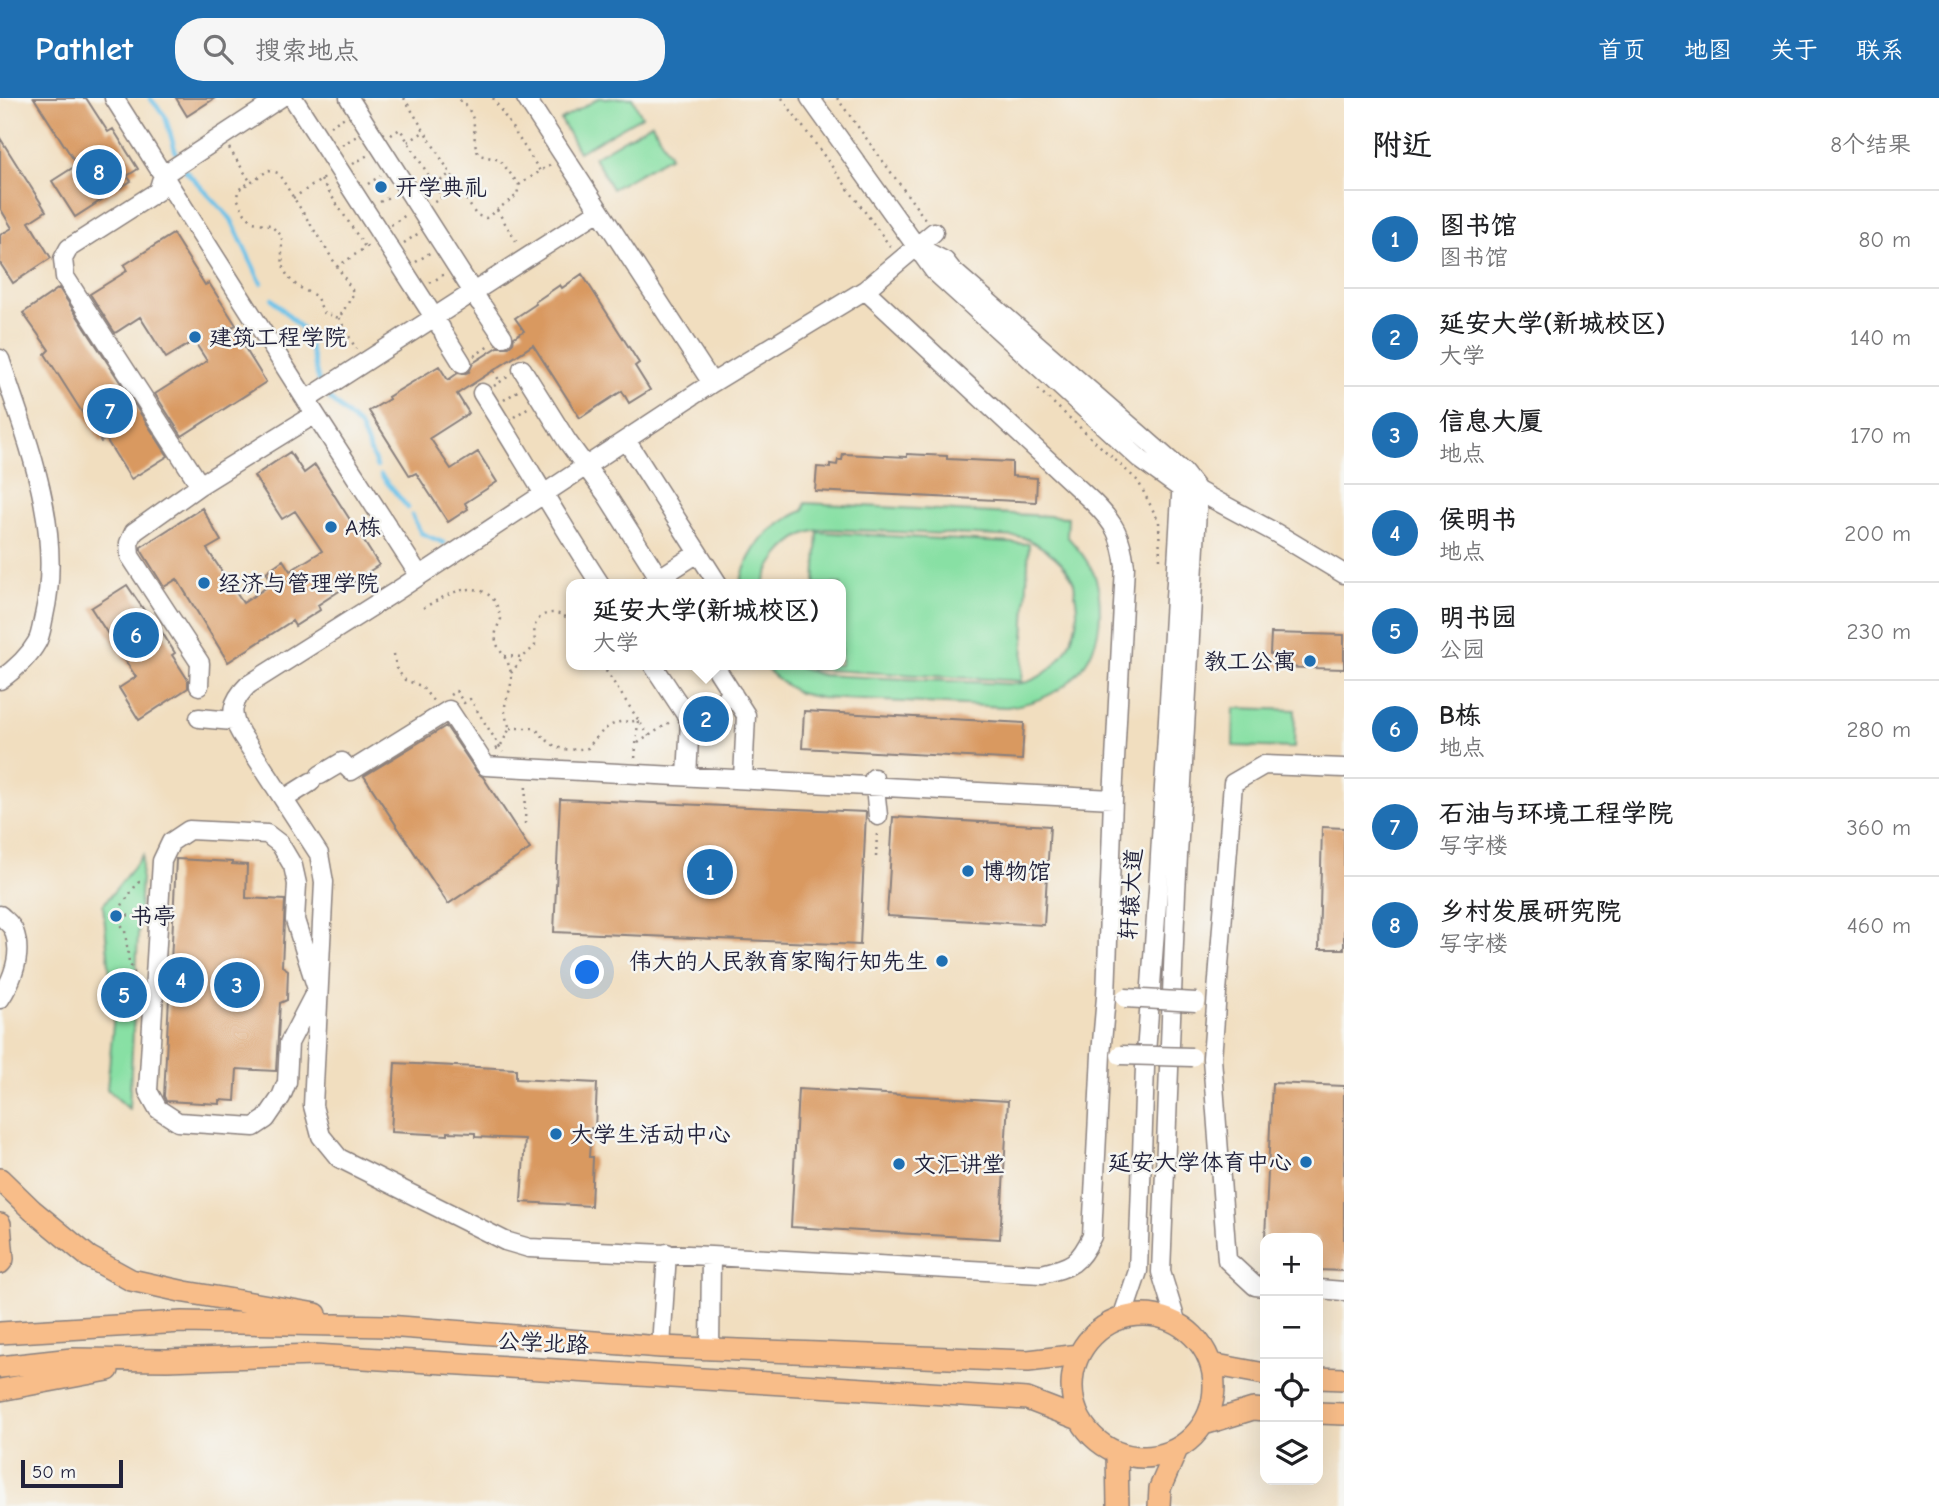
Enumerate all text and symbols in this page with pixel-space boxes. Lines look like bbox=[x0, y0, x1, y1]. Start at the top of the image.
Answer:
search box bbox=[175, 18, 665, 81]
text: Pathlet bbox=[35, 30, 133, 68]
icon: search bbox=[199, 30, 237, 68]
text: 搜索地点 bbox=[255, 36, 359, 66]
text: 首页 bbox=[1598, 36, 1646, 64]
text: 地图 bbox=[1684, 36, 1732, 64]
text: 关于 bbox=[1770, 36, 1818, 64]
text: 联系 bbox=[1856, 36, 1904, 64]
text: 附近 bbox=[1372, 128, 1432, 163]
text: 8个结果 bbox=[1830, 131, 1911, 158]
pin: 8 bbox=[76, 146, 122, 198]
place label: 开学典礼 bbox=[395, 174, 487, 201]
marker: 开学典礼 bbox=[373, 179, 389, 195]
text: 图书馆 bbox=[1439, 211, 1517, 241]
text: 1 bbox=[1390, 226, 1400, 253]
text: 80 m bbox=[1858, 226, 1911, 253]
text: 图书馆 bbox=[1439, 244, 1508, 271]
text: 延安大学(新城校区) bbox=[1439, 309, 1666, 339]
place label: 建筑工程学院 bbox=[209, 324, 347, 351]
text: 2 bbox=[1389, 324, 1401, 351]
text: 140 m bbox=[1850, 324, 1911, 351]
marker: 建筑工程学院 bbox=[187, 329, 203, 345]
text: 大学 bbox=[1439, 342, 1485, 369]
pin: 7 bbox=[87, 385, 133, 437]
text: 信息大厦 bbox=[1439, 407, 1543, 437]
text: 3 bbox=[1389, 422, 1401, 449]
text: 170 m bbox=[1850, 422, 1911, 449]
text: 地点 bbox=[1439, 440, 1485, 467]
text: 侯明书 bbox=[1439, 505, 1517, 535]
place label: A栋 bbox=[345, 514, 381, 541]
marker: A栋 bbox=[323, 519, 339, 535]
text: 4 bbox=[1390, 520, 1400, 547]
text: 200 m bbox=[1844, 520, 1911, 547]
text: 地点 bbox=[1439, 538, 1485, 565]
place label: 经济与管理学院 bbox=[218, 570, 379, 597]
marker: 经济与管理学院 bbox=[196, 575, 212, 591]
popup bbox=[566, 579, 846, 670]
text: 延安大学(新城校区) bbox=[593, 596, 819, 626]
text: 明书园 bbox=[1439, 603, 1517, 633]
pin: 6 bbox=[113, 609, 159, 661]
text: 5 bbox=[1389, 618, 1401, 645]
text: 230 m bbox=[1847, 618, 1911, 645]
text: 大学 bbox=[593, 629, 639, 656]
text: 公园 bbox=[1439, 636, 1485, 663]
place label: 教工公寓 bbox=[1204, 648, 1296, 675]
marker: 教工公寓 bbox=[1302, 653, 1318, 669]
pin: 2 bbox=[683, 693, 729, 745]
text: B栋 bbox=[1439, 701, 1481, 731]
text: 6 bbox=[1389, 716, 1401, 743]
text: 280 m bbox=[1846, 716, 1911, 743]
text: 地点 bbox=[1439, 734, 1485, 761]
text: 石油与环境工程学院 bbox=[1439, 799, 1673, 829]
text: 7 bbox=[1390, 814, 1400, 841]
text: 360 m bbox=[1846, 814, 1911, 841]
text: 写字楼 bbox=[1439, 832, 1508, 859]
pin: 1 bbox=[687, 846, 733, 898]
street label: 轩辕大道 bbox=[1114, 847, 1148, 941]
place label: 博物馆 bbox=[982, 858, 1051, 885]
marker: 博物馆 bbox=[960, 863, 976, 879]
text: 乡村发展研究院 bbox=[1439, 897, 1621, 927]
place label: 书亭 bbox=[130, 903, 176, 930]
marker: 书亭 bbox=[108, 908, 124, 924]
text: 8 bbox=[1389, 912, 1401, 939]
text: 460 m bbox=[1847, 912, 1911, 939]
text: 写字楼 bbox=[1439, 930, 1508, 957]
place label: 伟大的人民教育家陶行知先生 bbox=[629, 948, 928, 975]
marker: 伟大的人民教育家陶行知先生 bbox=[934, 953, 950, 969]
pin: 4 bbox=[158, 954, 204, 1006]
your location bbox=[570, 955, 604, 989]
pin: 3 bbox=[214, 959, 260, 1011]
pin: 5 bbox=[101, 969, 147, 1021]
place label: 大学生活动中心 bbox=[570, 1121, 731, 1148]
marker: 大学生活动中心 bbox=[548, 1126, 564, 1142]
place label: 延安大学体育中心 bbox=[1108, 1149, 1292, 1176]
place label: 文汇讲堂 bbox=[913, 1151, 1005, 1178]
marker: 延安大学体育中心 bbox=[1298, 1154, 1314, 1170]
marker: 文汇讲堂 bbox=[891, 1156, 907, 1172]
map controls bbox=[1260, 1233, 1323, 1485]
button: + bbox=[1260, 1233, 1323, 1296]
button: − bbox=[1260, 1296, 1323, 1359]
street label: 公学北路 bbox=[496, 1327, 590, 1359]
button: locate bbox=[1260, 1359, 1323, 1422]
button: layers bbox=[1260, 1422, 1323, 1485]
scale bar bbox=[21, 1457, 122, 1489]
text: 50 m bbox=[32, 1461, 76, 1483]

